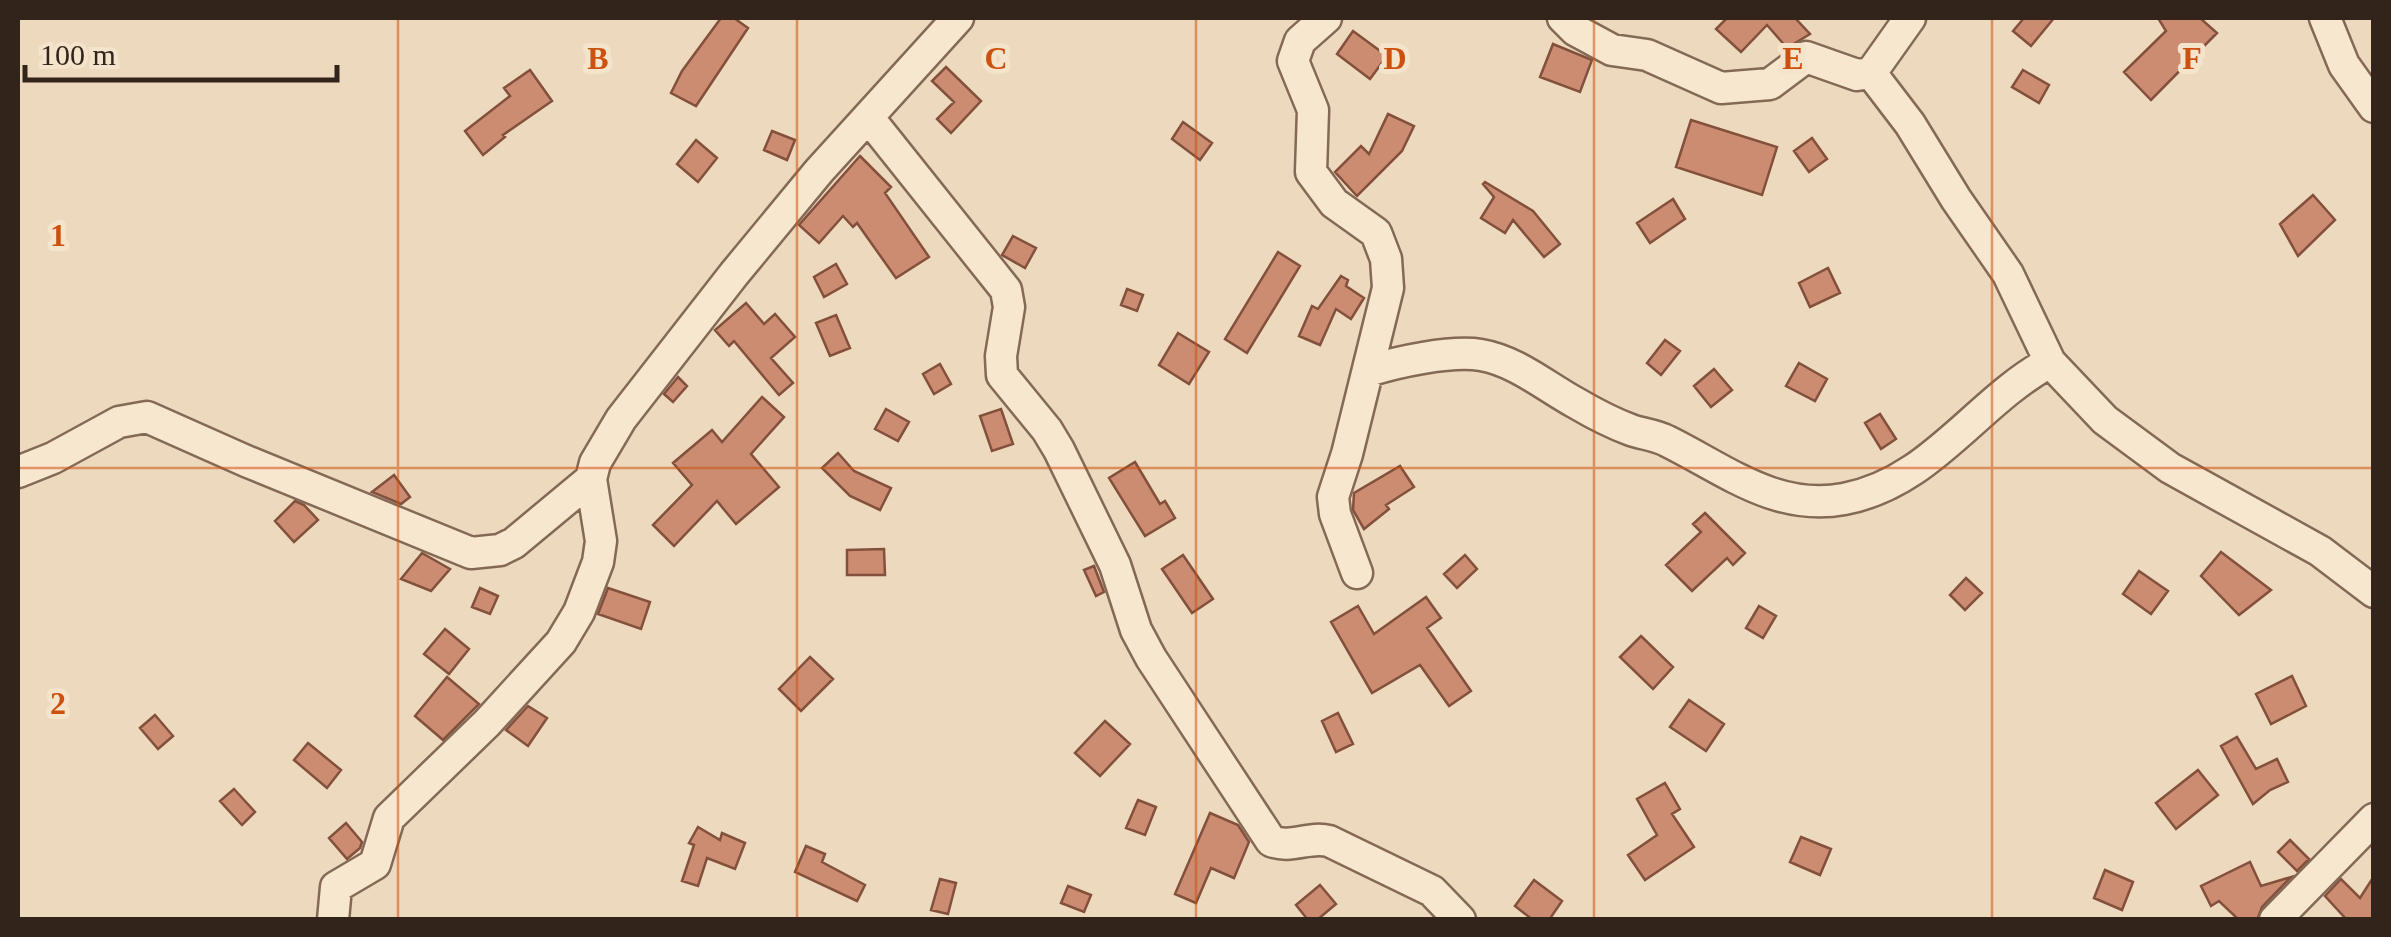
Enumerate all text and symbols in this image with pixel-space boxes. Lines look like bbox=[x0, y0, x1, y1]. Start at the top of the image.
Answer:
scale bar bbox=[25, 20, 338, 82]
text: 100 m bbox=[40, 38, 116, 71]
text: B bbox=[587, 40, 609, 76]
text: C bbox=[984, 40, 1008, 76]
text: D bbox=[1383, 40, 1407, 76]
text: E bbox=[1782, 40, 1804, 76]
text: F bbox=[2182, 40, 2202, 76]
text: 1 bbox=[50, 217, 66, 253]
text: 2 bbox=[50, 685, 66, 721]

